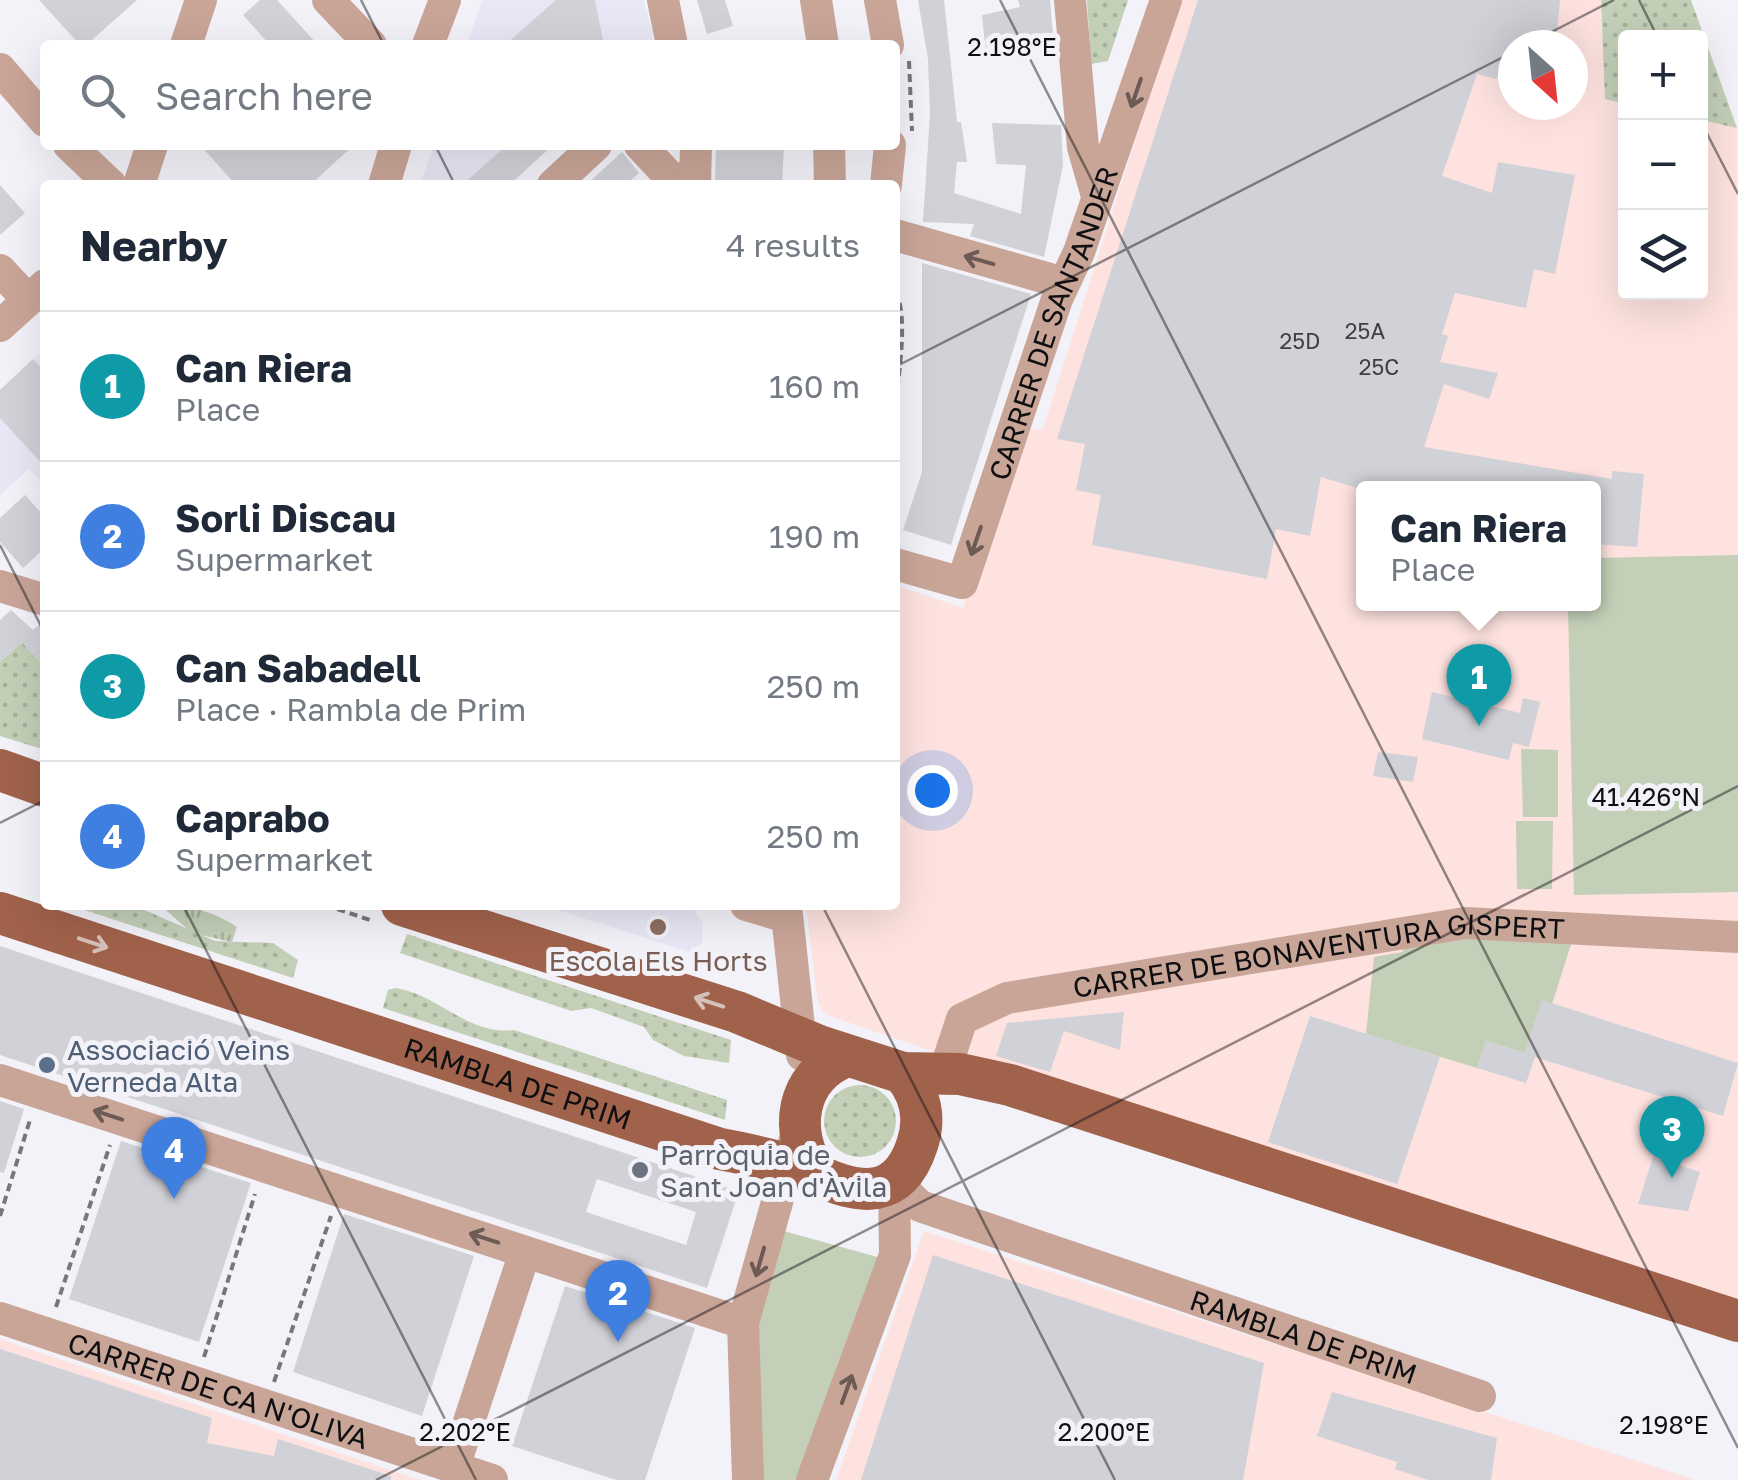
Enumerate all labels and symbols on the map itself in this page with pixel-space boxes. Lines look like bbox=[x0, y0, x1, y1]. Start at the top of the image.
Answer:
north arrow bbox=[1498, 30, 1588, 120]
text: 2.198°E bbox=[967, 31, 1057, 62]
one-way arrow bbox=[1125, 76, 1143, 108]
street label: CARRER DE SANTANDER bbox=[981, 162, 1124, 484]
one-way arrow bbox=[964, 249, 995, 268]
house number: 25A bbox=[1345, 317, 1385, 344]
house number: 25D bbox=[1280, 327, 1320, 354]
house number: 25C bbox=[1359, 353, 1399, 380]
one-way arrow bbox=[965, 525, 983, 557]
pin: 1 bbox=[1446, 644, 1512, 726]
your location bbox=[907, 765, 958, 816]
text: 41.426°N bbox=[1592, 781, 1700, 812]
street label: CARRER DE BONAVENTURA GISPERT bbox=[1070, 906, 1566, 1003]
marker: Escola Els Horts bbox=[647, 916, 669, 938]
one-way arrow bbox=[76, 936, 108, 954]
place label: Escola Els Horts bbox=[548, 944, 768, 977]
one-way arrow bbox=[694, 992, 726, 1010]
street label: RAMBLA DE PRIM bbox=[400, 1030, 636, 1135]
place label: Associació Veins Verneda Alta bbox=[67, 1033, 290, 1098]
marker: Associació Veins Verneda Alta bbox=[36, 1054, 58, 1076]
pin: 3 bbox=[1640, 1096, 1704, 1178]
one-way arrow bbox=[93, 1105, 125, 1123]
pin: 4 bbox=[142, 1116, 206, 1199]
place label: Parròquia de Sant Joan d'Àvila bbox=[660, 1138, 887, 1203]
marker: Parròquia de Sant Joan d'Àvila bbox=[629, 1159, 651, 1181]
one-way arrow bbox=[468, 1228, 500, 1246]
one-way arrow bbox=[749, 1245, 768, 1277]
pin: 2 bbox=[586, 1260, 650, 1342]
street label: RAMBLA DE PRIM bbox=[1186, 1282, 1421, 1390]
street label: CARRER DE CA N'OLIVA bbox=[64, 1325, 373, 1455]
one-way arrow bbox=[839, 1374, 857, 1405]
text: 2.198°E bbox=[1619, 1409, 1709, 1440]
text: 2.202°E bbox=[419, 1416, 511, 1447]
text: 2.200°E bbox=[1058, 1416, 1150, 1447]

